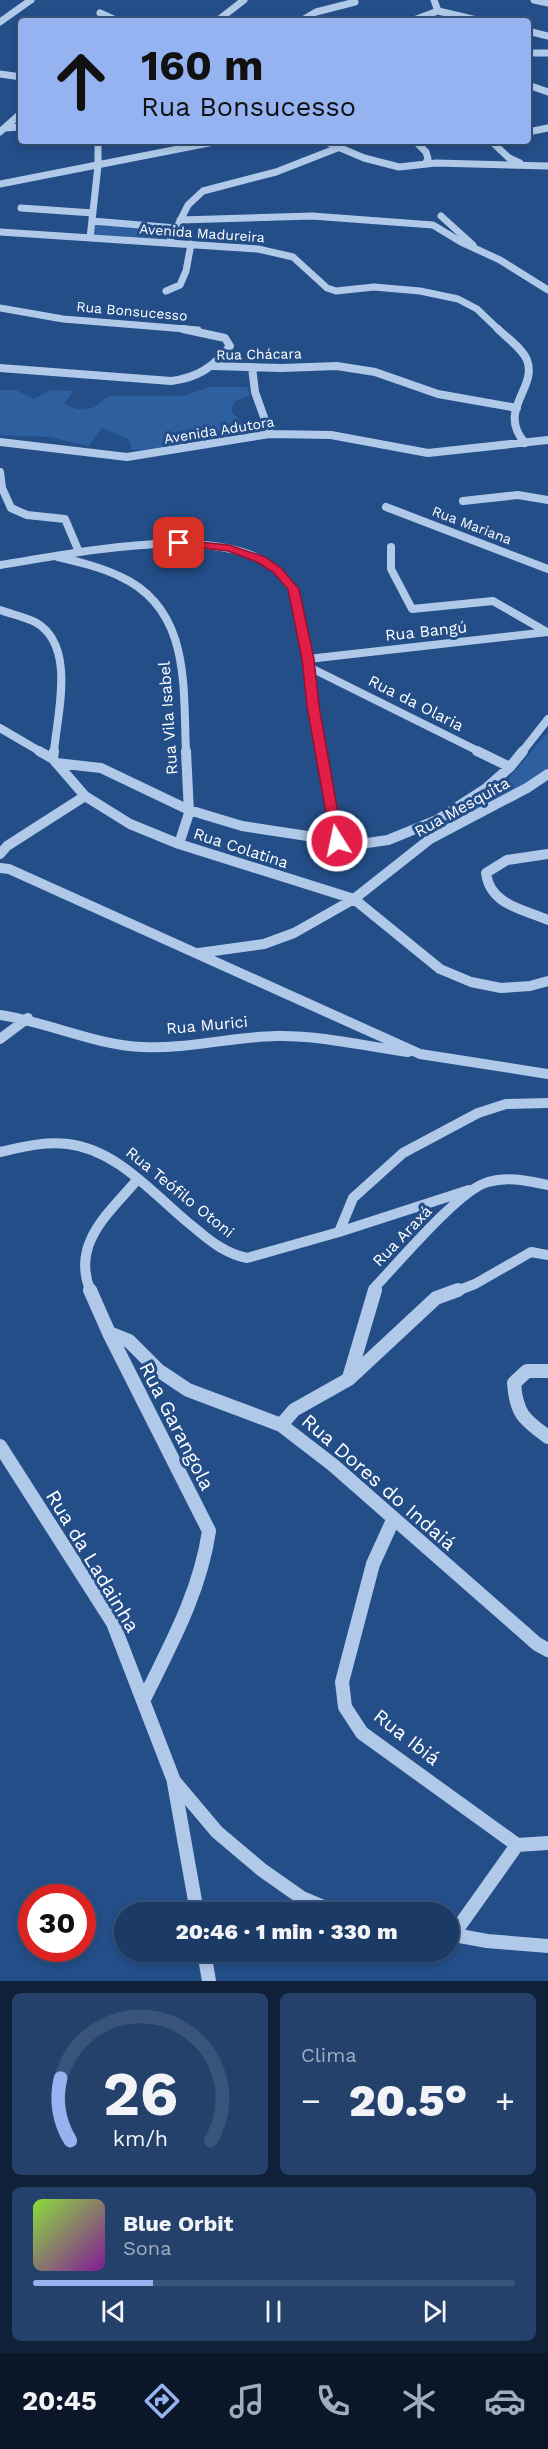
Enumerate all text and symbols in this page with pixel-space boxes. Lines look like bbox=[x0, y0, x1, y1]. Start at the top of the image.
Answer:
text: 160 m bbox=[141, 41, 264, 90]
icon: ahead bbox=[42, 42, 120, 120]
text: Rua Bonsucesso bbox=[141, 91, 356, 123]
street label: Avenida Madureira bbox=[139, 221, 265, 245]
street label: Rua Bonsucesso bbox=[76, 298, 188, 324]
street label: Rua Chácara bbox=[216, 345, 302, 363]
street label: Avenida Adutora bbox=[163, 413, 275, 447]
street label: Rua Mariana bbox=[430, 502, 514, 548]
pin bbox=[153, 517, 204, 568]
icon: arrive bbox=[162, 526, 195, 559]
street label: Rua Bangú bbox=[384, 617, 468, 645]
street label: Rua Vila Isabel bbox=[155, 660, 181, 775]
street label: Rua da Olaria bbox=[365, 671, 467, 735]
street label: Rua Mesquita bbox=[411, 773, 513, 841]
position arrow bbox=[305, 809, 369, 873]
street label: Rua Colatina bbox=[191, 824, 291, 872]
street label: Rua Murici bbox=[165, 1012, 249, 1038]
street label: Rua Teófilo Otoni bbox=[122, 1143, 238, 1241]
street label: Rua Araxá bbox=[368, 1202, 436, 1270]
street label: Rua Garangola bbox=[134, 1358, 220, 1494]
street label: Rua Dores do Indaiá bbox=[297, 1409, 461, 1555]
street label: Rua da Ladainha bbox=[41, 1485, 145, 1637]
street label: Rua Ibiá bbox=[369, 1703, 445, 1771]
speed limit sign: 30 bbox=[18, 1884, 96, 1962]
text: 20:46 · 1 min · 330 m bbox=[175, 1919, 398, 1944]
text: Clima bbox=[301, 2043, 357, 2067]
text: 26 bbox=[102, 2057, 178, 2130]
text: 20.5° bbox=[349, 2074, 467, 2127]
text: − bbox=[301, 2081, 321, 2120]
text: + bbox=[495, 2081, 515, 2120]
text: km/h bbox=[112, 2126, 168, 2151]
text: Blue Orbit bbox=[123, 2211, 233, 2236]
text: Sona bbox=[123, 2236, 172, 2260]
icon: previous bbox=[97, 2295, 130, 2328]
icon: pause bbox=[257, 2295, 290, 2328]
icon: next bbox=[418, 2295, 451, 2328]
icon: directions bbox=[141, 2380, 183, 2422]
icon: music bbox=[226, 2380, 268, 2422]
icon: phone bbox=[312, 2380, 354, 2422]
icon: climate bbox=[398, 2380, 440, 2422]
icon: car bbox=[484, 2380, 526, 2422]
text: 20:45 bbox=[22, 2385, 97, 2417]

